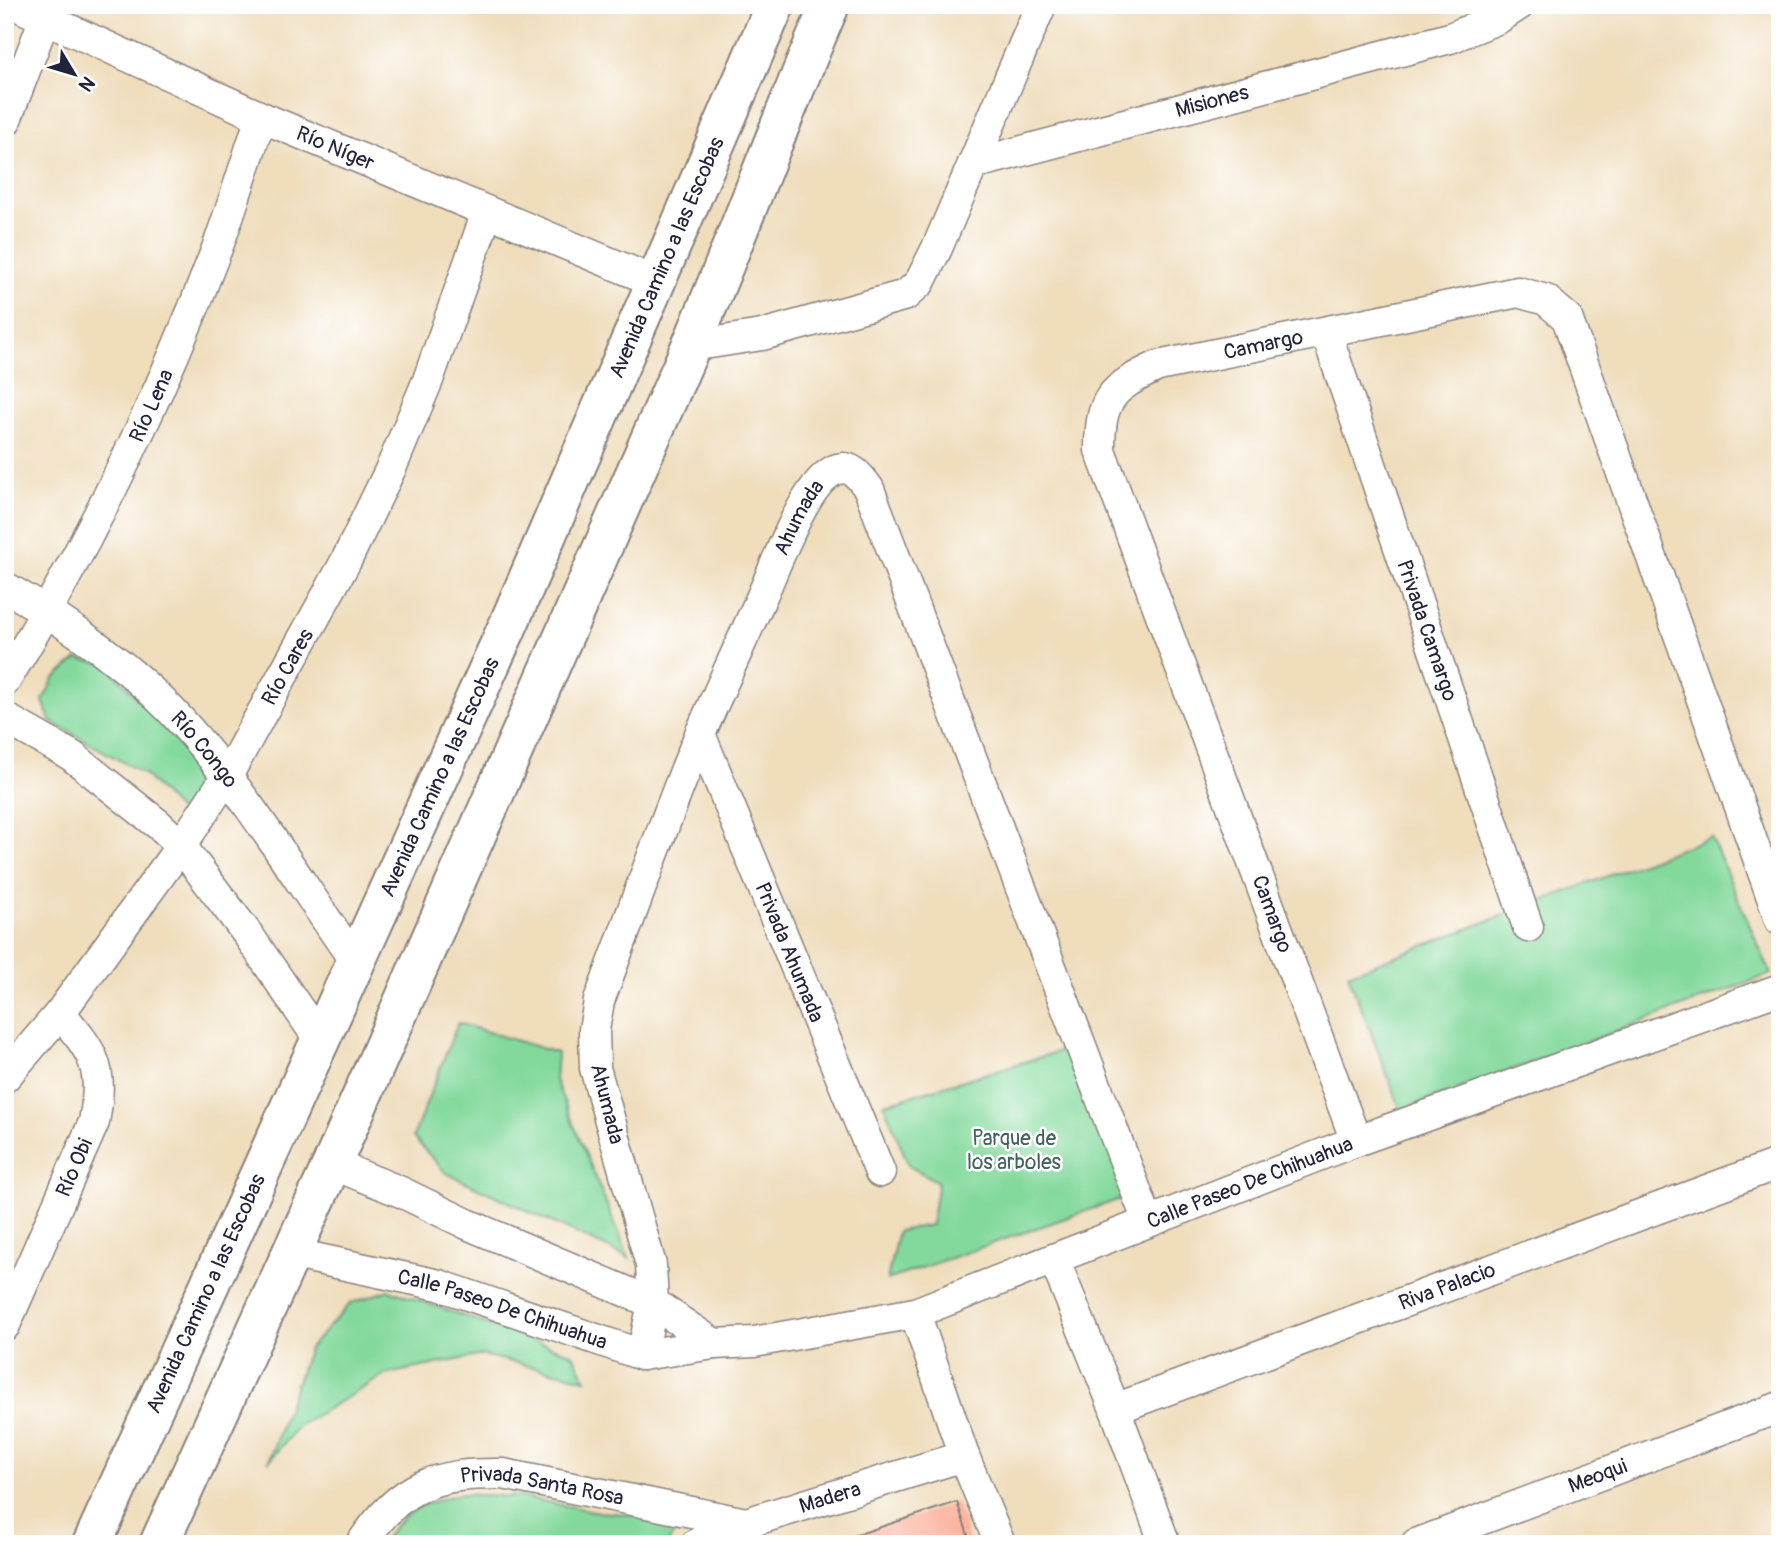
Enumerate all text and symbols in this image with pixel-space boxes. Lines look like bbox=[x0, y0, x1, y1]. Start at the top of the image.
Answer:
north arrow bbox=[38, 38, 108, 108]
text: N bbox=[73, 71, 100, 96]
street label: Misiones bbox=[1172, 78, 1252, 124]
street label: Río Níger bbox=[292, 120, 379, 177]
street label: Avenida Camino a las Escobas bbox=[603, 132, 730, 382]
street label: Camargo bbox=[1221, 323, 1305, 366]
street label: Río Lena bbox=[123, 365, 180, 446]
street label: Ahumada bbox=[768, 474, 830, 559]
street label: Privada Camargo bbox=[1391, 556, 1464, 704]
street label: Río Cares bbox=[255, 623, 320, 710]
street label: Avenida Camino a las Escobas bbox=[373, 653, 506, 901]
street label: Río Congo bbox=[165, 705, 244, 793]
street label: Camargo bbox=[1246, 872, 1298, 956]
street label: Privada Ahumada bbox=[749, 878, 830, 1026]
street label: Ahumada bbox=[584, 1061, 630, 1147]
park label: Parque de los arboles bbox=[967, 1125, 1062, 1176]
street label: Calle Paseo De Chihuahua bbox=[1143, 1130, 1357, 1235]
street label: Río Obi bbox=[49, 1134, 99, 1201]
street label: Avenida Camino a las Escobas bbox=[140, 1169, 272, 1417]
street label: Riva Palacio bbox=[1395, 1256, 1499, 1316]
street label: Calle Paseo De Chihuahua bbox=[395, 1263, 611, 1356]
street label: Meoqui bbox=[1564, 1452, 1631, 1499]
street label: Privada Santa Rosa bbox=[459, 1460, 626, 1512]
street label: Madera bbox=[796, 1475, 864, 1519]

